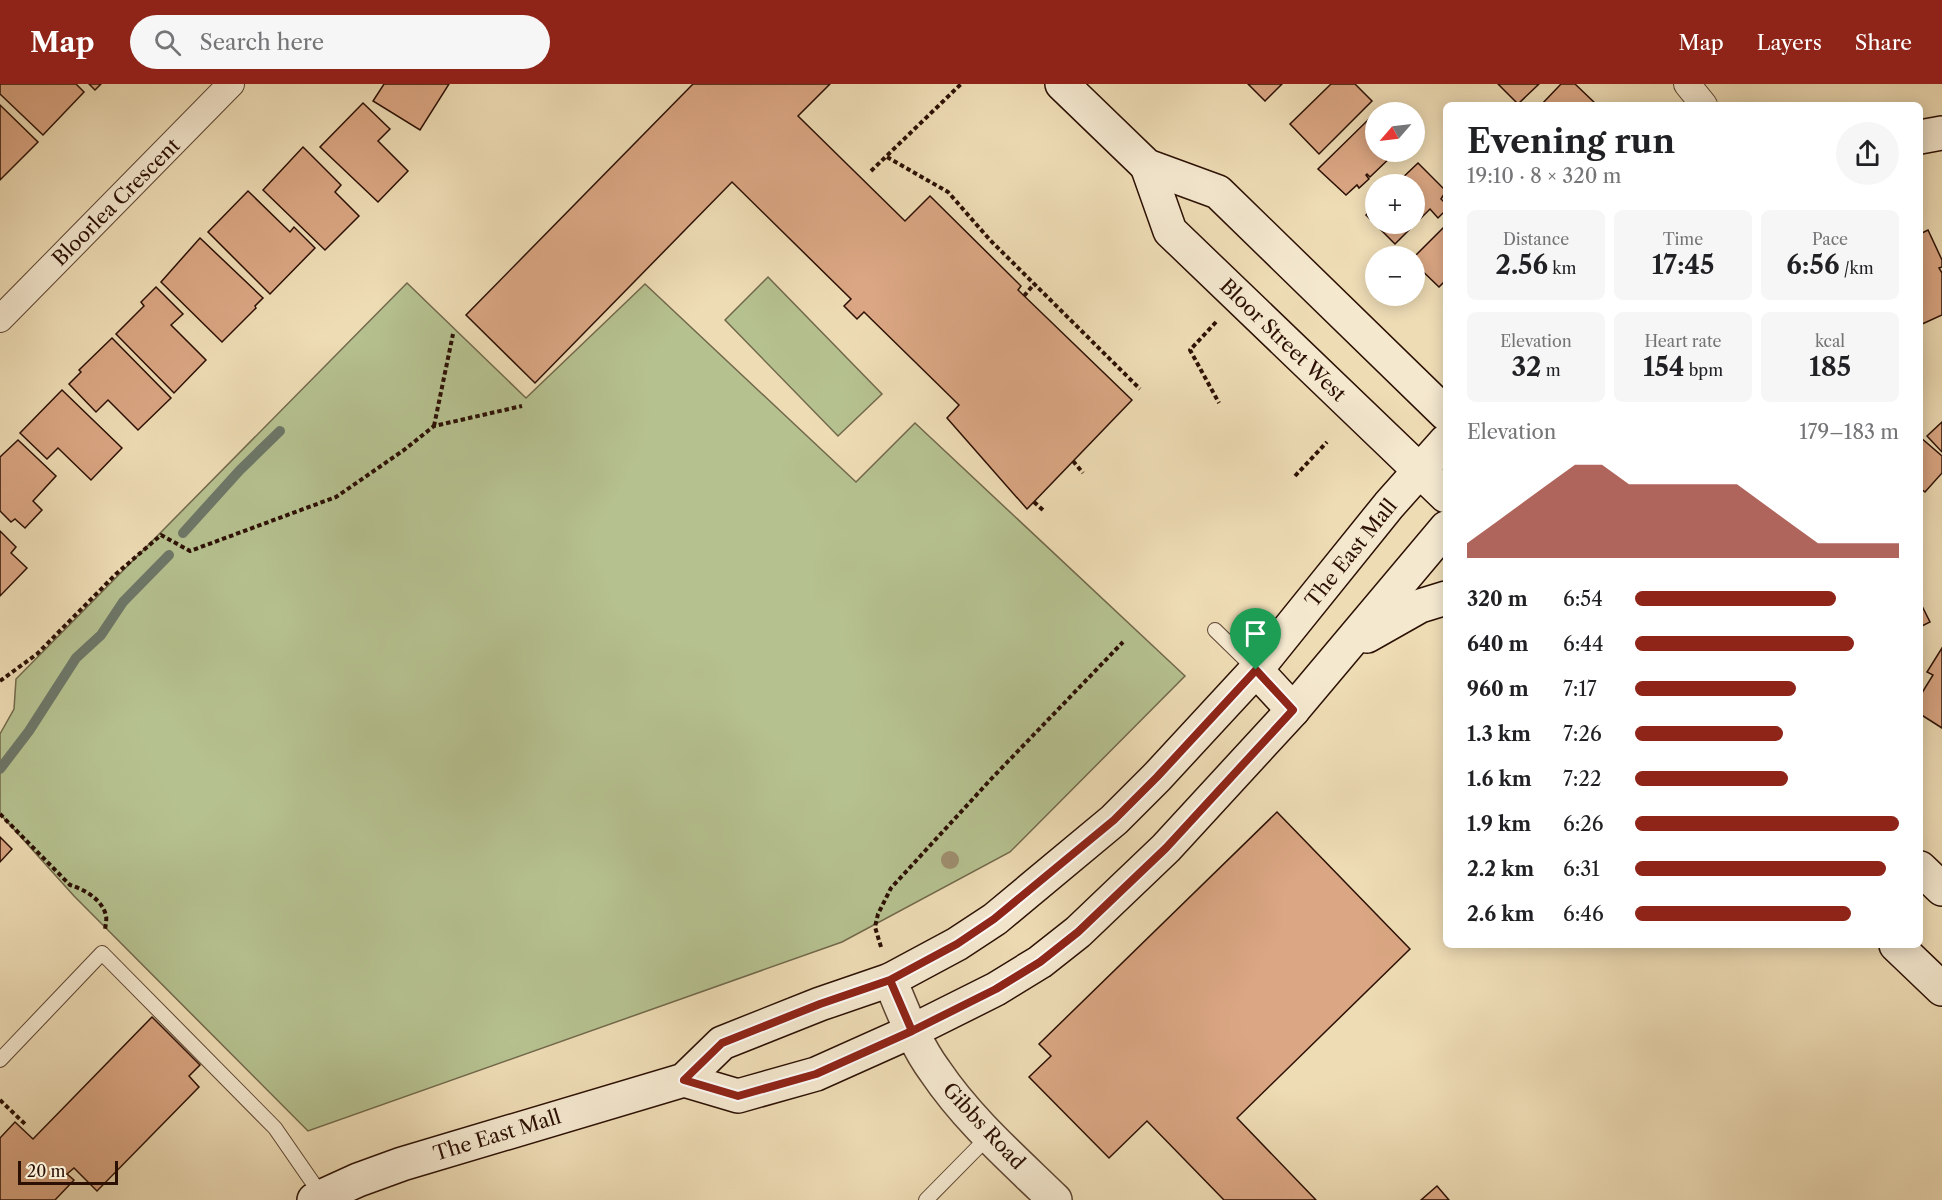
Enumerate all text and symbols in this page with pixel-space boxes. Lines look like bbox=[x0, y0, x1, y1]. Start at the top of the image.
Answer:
search box bbox=[130, 15, 550, 69]
text: Map bbox=[30, 25, 94, 59]
icon: search bbox=[151, 26, 184, 59]
text: Search here bbox=[199, 29, 324, 56]
text: Map bbox=[1679, 30, 1724, 55]
text: Layers bbox=[1757, 30, 1822, 55]
text: Share bbox=[1855, 30, 1912, 55]
north arrow bbox=[1365, 102, 1425, 162]
map controls bbox=[1365, 102, 1425, 306]
text: Evening run bbox=[1467, 121, 1675, 162]
button: share bbox=[1836, 122, 1899, 185]
street label: Bloorlea Crescent bbox=[47, 133, 185, 271]
text: 19:10 · 8 × 320 m bbox=[1467, 164, 1621, 188]
button: + bbox=[1365, 174, 1425, 234]
text: Distance bbox=[1503, 229, 1569, 249]
text: Time bbox=[1663, 229, 1703, 249]
text: Pace bbox=[1812, 229, 1848, 249]
button: − bbox=[1365, 246, 1425, 306]
text: 2.56 bbox=[1496, 249, 1548, 281]
text: 17:45 bbox=[1652, 249, 1714, 281]
text: 6:56 bbox=[1786, 249, 1839, 281]
text: km bbox=[1548, 258, 1576, 278]
text: /km bbox=[1839, 258, 1874, 278]
street label: Bloor Street West bbox=[1215, 274, 1351, 406]
text: Elevation bbox=[1500, 331, 1572, 351]
text: Heart rate bbox=[1644, 331, 1722, 351]
text: kcal bbox=[1815, 331, 1845, 351]
text: 32 bbox=[1511, 351, 1541, 383]
text: 154 bbox=[1643, 351, 1684, 383]
text: 185 bbox=[1809, 351, 1851, 383]
text: m bbox=[1541, 360, 1561, 380]
text: bpm bbox=[1684, 360, 1723, 380]
text: Elevation bbox=[1467, 420, 1556, 444]
text: 179–183 m bbox=[1799, 420, 1899, 444]
street label: The East Mall bbox=[1300, 494, 1402, 612]
text: 320 m bbox=[1467, 587, 1528, 611]
text: 6:54 bbox=[1563, 587, 1603, 611]
pin bbox=[1230, 608, 1281, 670]
icon: arrive bbox=[1239, 617, 1272, 650]
text: 640 m bbox=[1467, 632, 1529, 656]
text: 6:44 bbox=[1563, 632, 1603, 656]
text: 960 m bbox=[1467, 677, 1529, 701]
text: 7:17 bbox=[1563, 677, 1597, 701]
text: 1.3 km bbox=[1467, 722, 1531, 746]
text: 7:26 bbox=[1563, 722, 1602, 746]
text: 1.6 km bbox=[1467, 767, 1532, 791]
text: 7:22 bbox=[1563, 767, 1601, 791]
text: 1.9 km bbox=[1467, 812, 1531, 836]
text: 6:26 bbox=[1563, 812, 1604, 836]
text: 2.2 km bbox=[1467, 857, 1534, 881]
text: 6:31 bbox=[1563, 857, 1600, 881]
text: 2.6 km bbox=[1467, 902, 1534, 926]
text: 6:46 bbox=[1563, 902, 1604, 926]
street label: Gibbs Road bbox=[938, 1078, 1030, 1174]
street label: The East Mall bbox=[430, 1104, 564, 1166]
scale bar bbox=[18, 1158, 118, 1186]
text: 20 m bbox=[27, 1161, 66, 1181]

